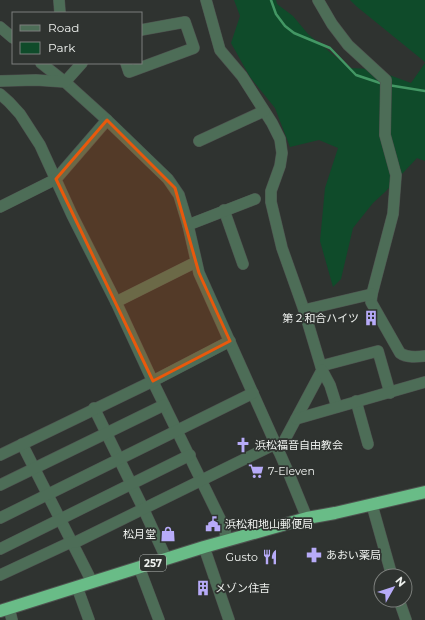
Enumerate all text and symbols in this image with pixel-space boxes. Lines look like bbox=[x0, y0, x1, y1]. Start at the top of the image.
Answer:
legend bbox=[12, 12, 142, 64]
text: Road bbox=[48, 20, 79, 35]
text: Park bbox=[48, 40, 76, 55]
building icon: 第２和合ハイツ bbox=[362, 309, 380, 327]
place label: 第２和合ハイツ bbox=[282, 311, 359, 325]
church icon: 浜松福音自由教会 bbox=[234, 436, 252, 454]
place label: 浜松福音自由教会 bbox=[255, 438, 343, 452]
supermarket icon: 7-Eleven bbox=[247, 462, 265, 480]
place label: 7-Eleven bbox=[268, 464, 315, 478]
public building icon: 浜松和地山郵便局 bbox=[204, 515, 222, 533]
place label: 浜松和地山郵便局 bbox=[225, 517, 313, 531]
shop icon: 松月堂 bbox=[159, 525, 177, 543]
place label: 松月堂 bbox=[123, 527, 156, 541]
pharmacy icon: あおい薬局 bbox=[305, 546, 323, 564]
restaurant icon: Gusto bbox=[261, 548, 279, 566]
place label: あおい薬局 bbox=[326, 548, 381, 562]
place label: Gusto bbox=[226, 550, 258, 564]
road number: 257 bbox=[140, 555, 166, 571]
north arrow bbox=[373, 568, 413, 608]
text: N bbox=[393, 574, 409, 590]
building icon: メゾン住吉 bbox=[194, 579, 212, 597]
place label: メゾン住吉 bbox=[215, 581, 270, 595]

